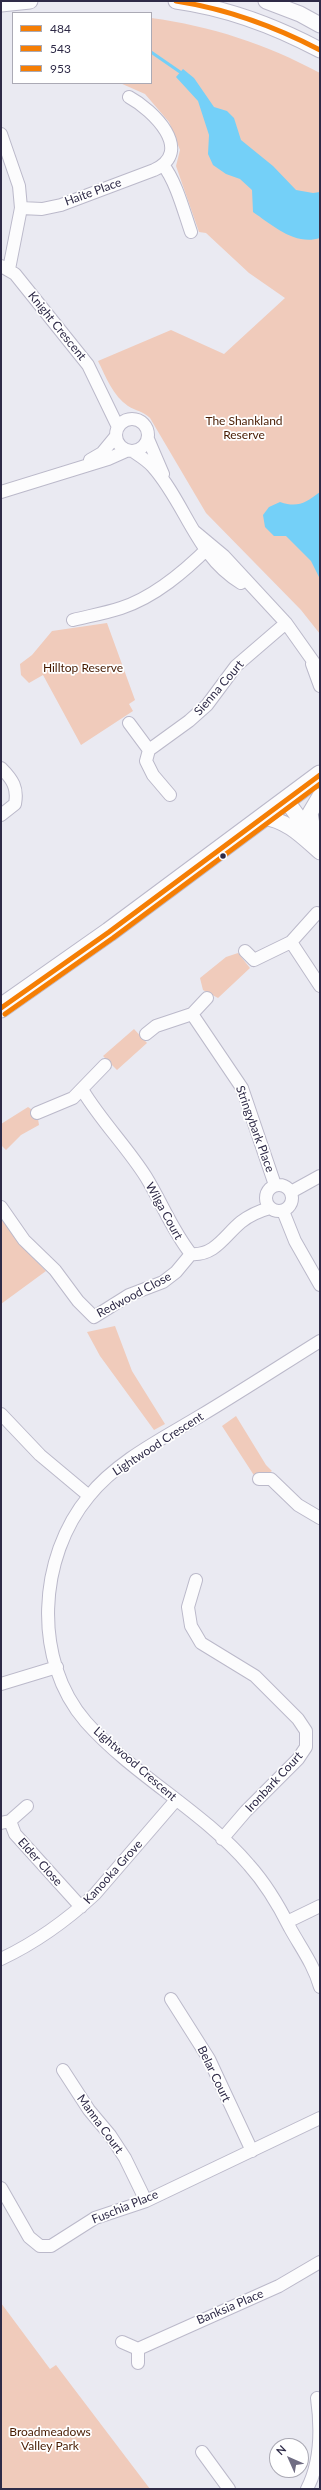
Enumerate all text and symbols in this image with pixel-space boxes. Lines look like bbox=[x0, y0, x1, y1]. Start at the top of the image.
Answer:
legend bbox=[12, 12, 152, 84]
text: 484 bbox=[50, 21, 71, 36]
text: 543 bbox=[50, 41, 71, 56]
text: 953 bbox=[50, 61, 71, 76]
street label: Haite Place bbox=[63, 175, 123, 209]
street label: Knight Crescent bbox=[25, 289, 89, 363]
park label: The Shankland Reserve bbox=[205, 414, 283, 442]
street label: Sienna Court bbox=[191, 658, 247, 718]
park label: Hilltop Reserve bbox=[43, 661, 123, 675]
unlabelled marker bbox=[218, 851, 228, 861]
street label: Stringybark Place bbox=[233, 1084, 277, 1174]
street label: Wilga Court bbox=[142, 1180, 186, 1242]
street label: Redwood Close bbox=[94, 1269, 174, 1321]
street label: Lightwood Crescent bbox=[110, 1409, 206, 1479]
street label: Lightwood Crescent bbox=[90, 1724, 180, 1804]
street label: Ironbark Court bbox=[242, 1749, 306, 1815]
street label: Elder Close bbox=[15, 1835, 65, 1889]
street label: Kanooka Grove bbox=[81, 1837, 145, 1907]
street label: Belar Court bbox=[194, 2044, 234, 2104]
street label: Manna Court bbox=[74, 2092, 126, 2156]
street label: Fuschia Place bbox=[90, 2187, 160, 2227]
street label: Banksia Place bbox=[194, 2286, 266, 2328]
park label: Broadmeadows Valley Park bbox=[9, 2425, 91, 2453]
north arrow bbox=[269, 2438, 309, 2478]
text: N bbox=[273, 2442, 288, 2457]

